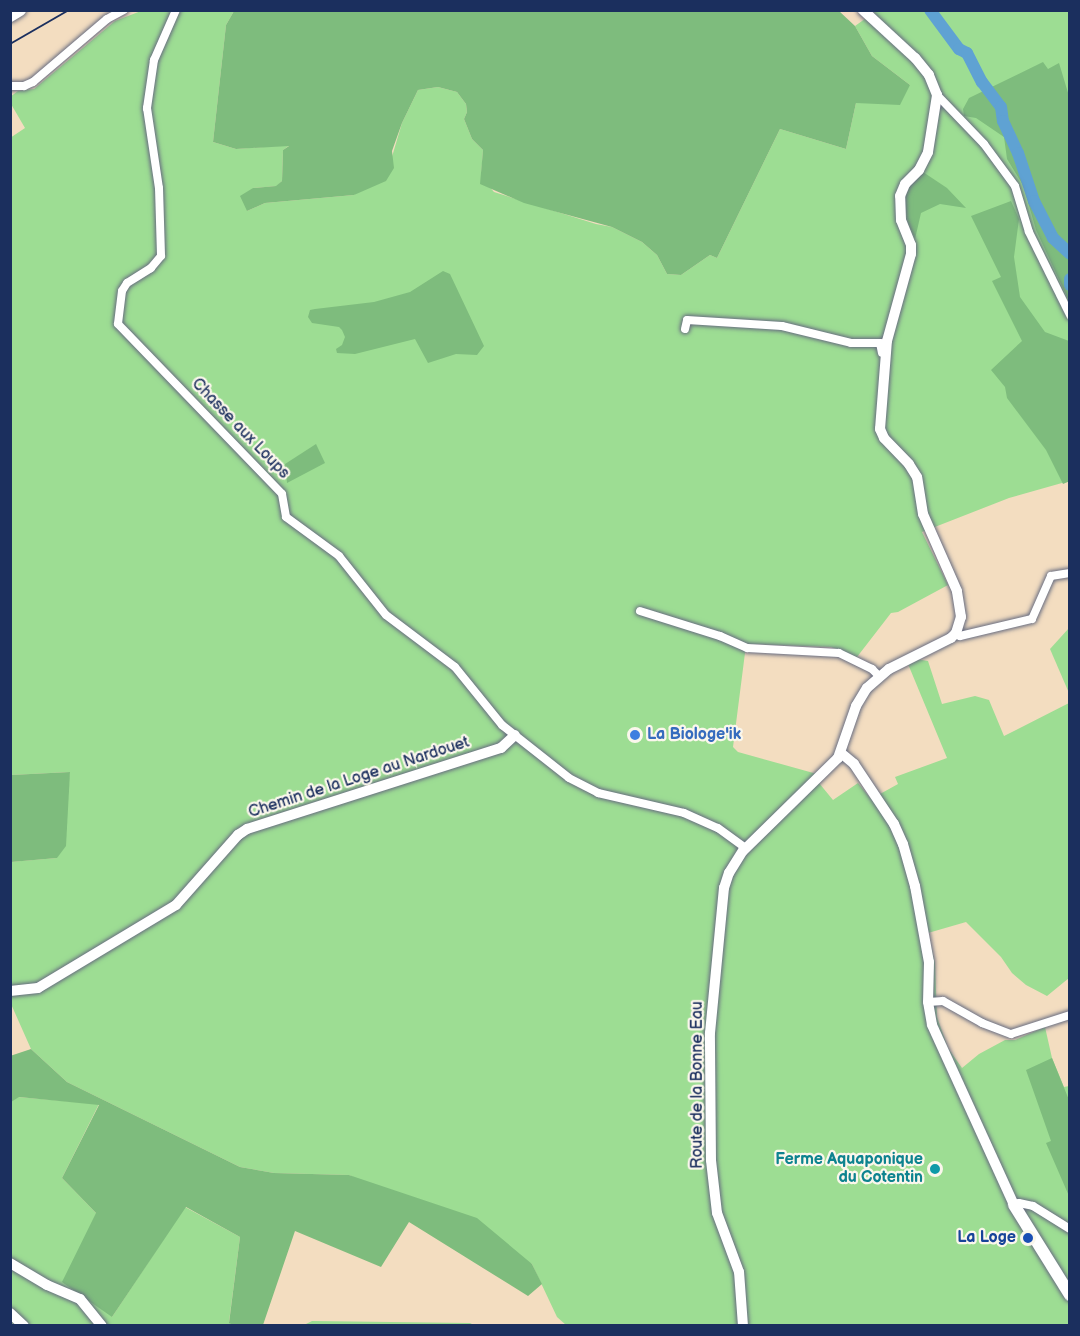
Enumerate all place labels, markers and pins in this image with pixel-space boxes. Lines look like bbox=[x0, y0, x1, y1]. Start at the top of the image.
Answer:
place label: La Biologe'ik bbox=[647, 725, 741, 745]
marker: La Biologe'ik bbox=[628, 728, 642, 742]
place label: Ferme Aquaponique du Cotentin bbox=[775, 1150, 923, 1188]
marker: Ferme Aquaponique du Cotentin bbox=[928, 1162, 942, 1176]
place label: La Loge bbox=[957, 1228, 1016, 1248]
marker: La Loge bbox=[1021, 1231, 1035, 1245]

